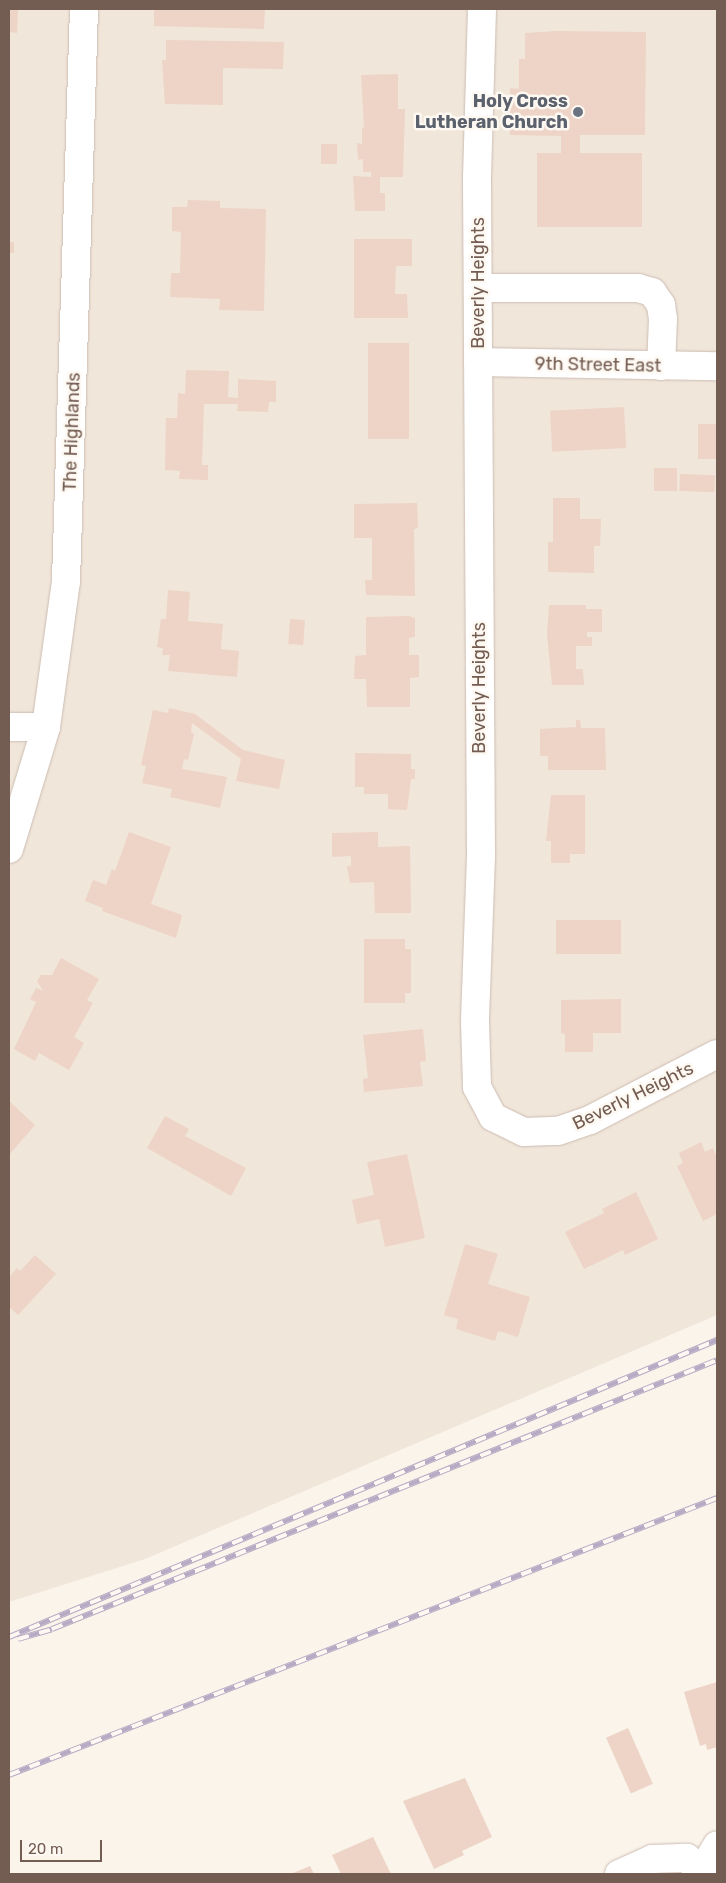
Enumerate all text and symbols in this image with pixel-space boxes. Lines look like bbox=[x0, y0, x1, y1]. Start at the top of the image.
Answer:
place label: Holy Cross Lutheran Church bbox=[415, 91, 568, 134]
marker: Holy Cross Lutheran Church bbox=[572, 106, 584, 118]
street label: Beverly Heights bbox=[467, 217, 489, 349]
street label: 9th Street East bbox=[535, 353, 661, 377]
street label: The Highlands bbox=[59, 372, 85, 492]
street label: Beverly Heights bbox=[468, 622, 490, 754]
street label: Beverly Heights bbox=[569, 1057, 697, 1135]
scale bar bbox=[22, 1830, 105, 1862]
text: 20 m bbox=[28, 1840, 63, 1858]

